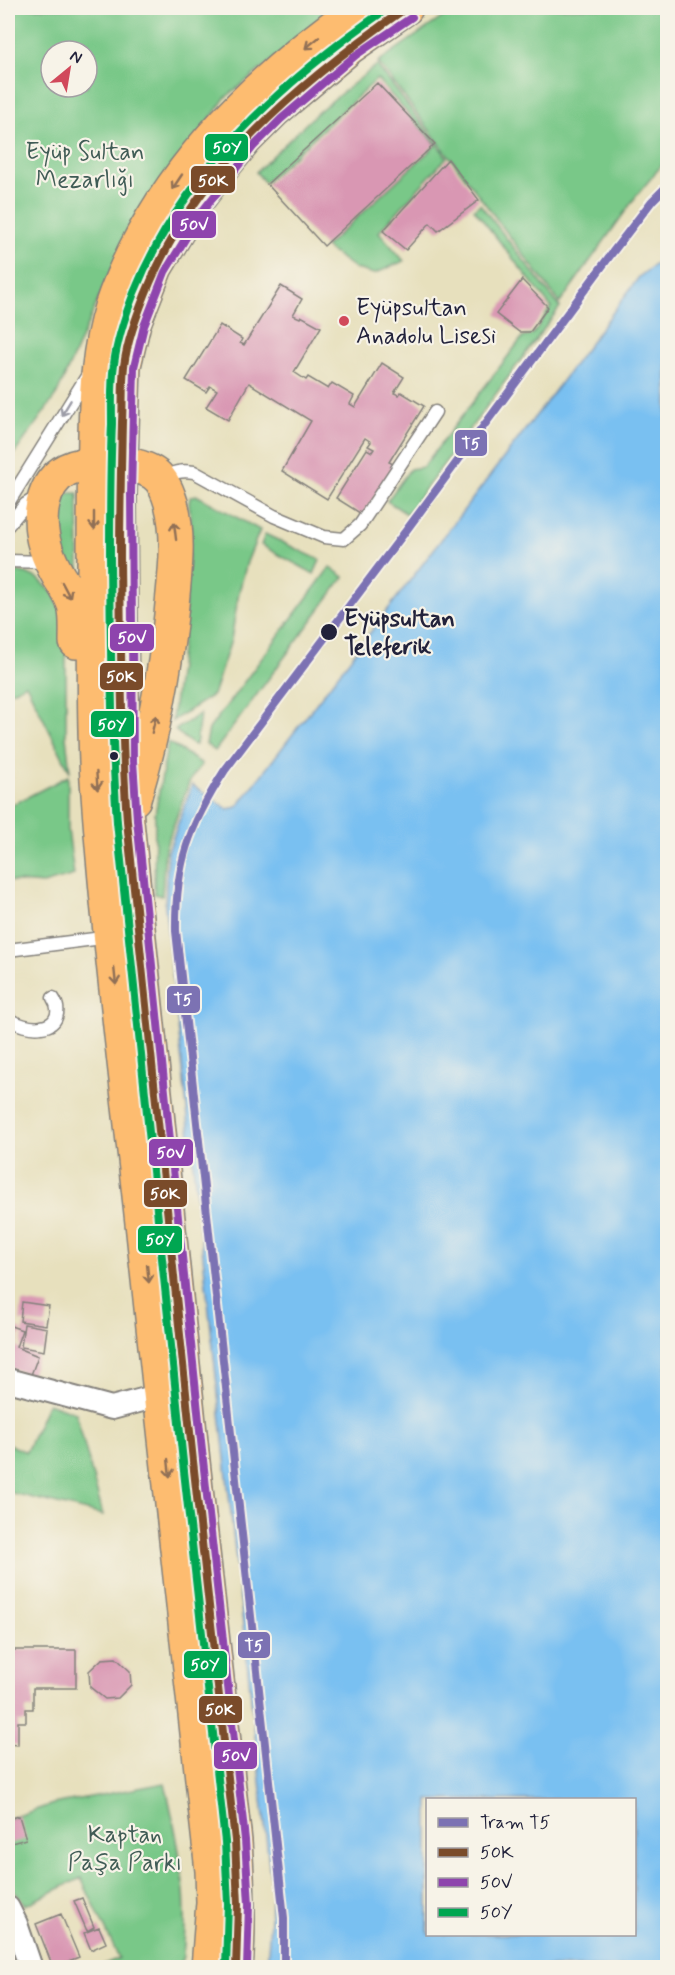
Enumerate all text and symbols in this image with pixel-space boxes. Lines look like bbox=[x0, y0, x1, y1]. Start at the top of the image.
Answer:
one-way arrow bbox=[305, 36, 320, 50]
north arrow bbox=[39, 39, 99, 99]
text: N bbox=[66, 46, 86, 69]
line badge: 50Y bbox=[204, 133, 249, 162]
park label: Eyüp Sultan Mezarlığı bbox=[26, 137, 144, 196]
text: 50Y bbox=[212, 138, 242, 159]
line badge: 50K bbox=[190, 165, 236, 194]
text: 50K bbox=[198, 171, 229, 192]
one-way arrow bbox=[171, 173, 183, 190]
line badge: 50V bbox=[171, 210, 217, 239]
text: 50V bbox=[179, 215, 209, 236]
place label: Eyüpsultan Anadolu Lisesi bbox=[356, 293, 496, 352]
marker: Eyüpsultan Anadolu Lisesi bbox=[337, 314, 351, 328]
one-way arrow bbox=[59, 399, 71, 416]
line badge: T5 bbox=[454, 429, 488, 457]
text: T5 bbox=[462, 434, 481, 455]
one-way arrow bbox=[88, 510, 100, 530]
one-way arrow bbox=[169, 521, 180, 541]
one-way arrow bbox=[61, 581, 73, 599]
place label: Eyüpsultan Teleferik bbox=[344, 604, 455, 663]
marker: Eyüpsultan Teleferik bbox=[319, 622, 339, 642]
line badge: 50V bbox=[109, 623, 155, 652]
text: 50V bbox=[117, 628, 147, 649]
line badge: 50K bbox=[99, 662, 144, 691]
text: 50K bbox=[106, 667, 137, 688]
line badge: 50Y bbox=[90, 710, 135, 738]
text: 50Y bbox=[97, 715, 127, 736]
one-way arrow bbox=[148, 715, 160, 734]
unlabelled marker bbox=[108, 750, 120, 762]
one-way arrow bbox=[92, 771, 103, 791]
one-way arrow bbox=[110, 965, 121, 985]
line badge: T5 bbox=[166, 985, 201, 1014]
text: T5 bbox=[174, 990, 193, 1011]
line badge: 50V bbox=[148, 1138, 194, 1167]
text: 50V bbox=[156, 1143, 186, 1164]
line badge: 50K bbox=[143, 1179, 188, 1208]
text: 50K bbox=[150, 1184, 181, 1205]
line badge: 50Y bbox=[137, 1225, 183, 1254]
text: 50Y bbox=[145, 1230, 175, 1251]
one-way arrow bbox=[143, 1263, 154, 1283]
one-way arrow bbox=[163, 1457, 174, 1477]
line badge: T5 bbox=[237, 1631, 271, 1659]
text: T5 bbox=[245, 1636, 264, 1657]
line badge: 50Y bbox=[183, 1650, 228, 1679]
text: 50Y bbox=[190, 1655, 220, 1676]
line badge: 50K bbox=[198, 1695, 243, 1724]
text: 50K bbox=[205, 1700, 236, 1721]
line badge: 50V bbox=[213, 1741, 258, 1770]
text: 50V bbox=[221, 1746, 251, 1767]
legend bbox=[426, 1798, 636, 1936]
text: Tram T5 bbox=[480, 1811, 551, 1835]
park label: Kaptan Paşa Parkı bbox=[68, 1820, 182, 1879]
text: 50K bbox=[480, 1841, 514, 1865]
text: 50V bbox=[480, 1871, 513, 1895]
text: 50Y bbox=[480, 1901, 513, 1925]

